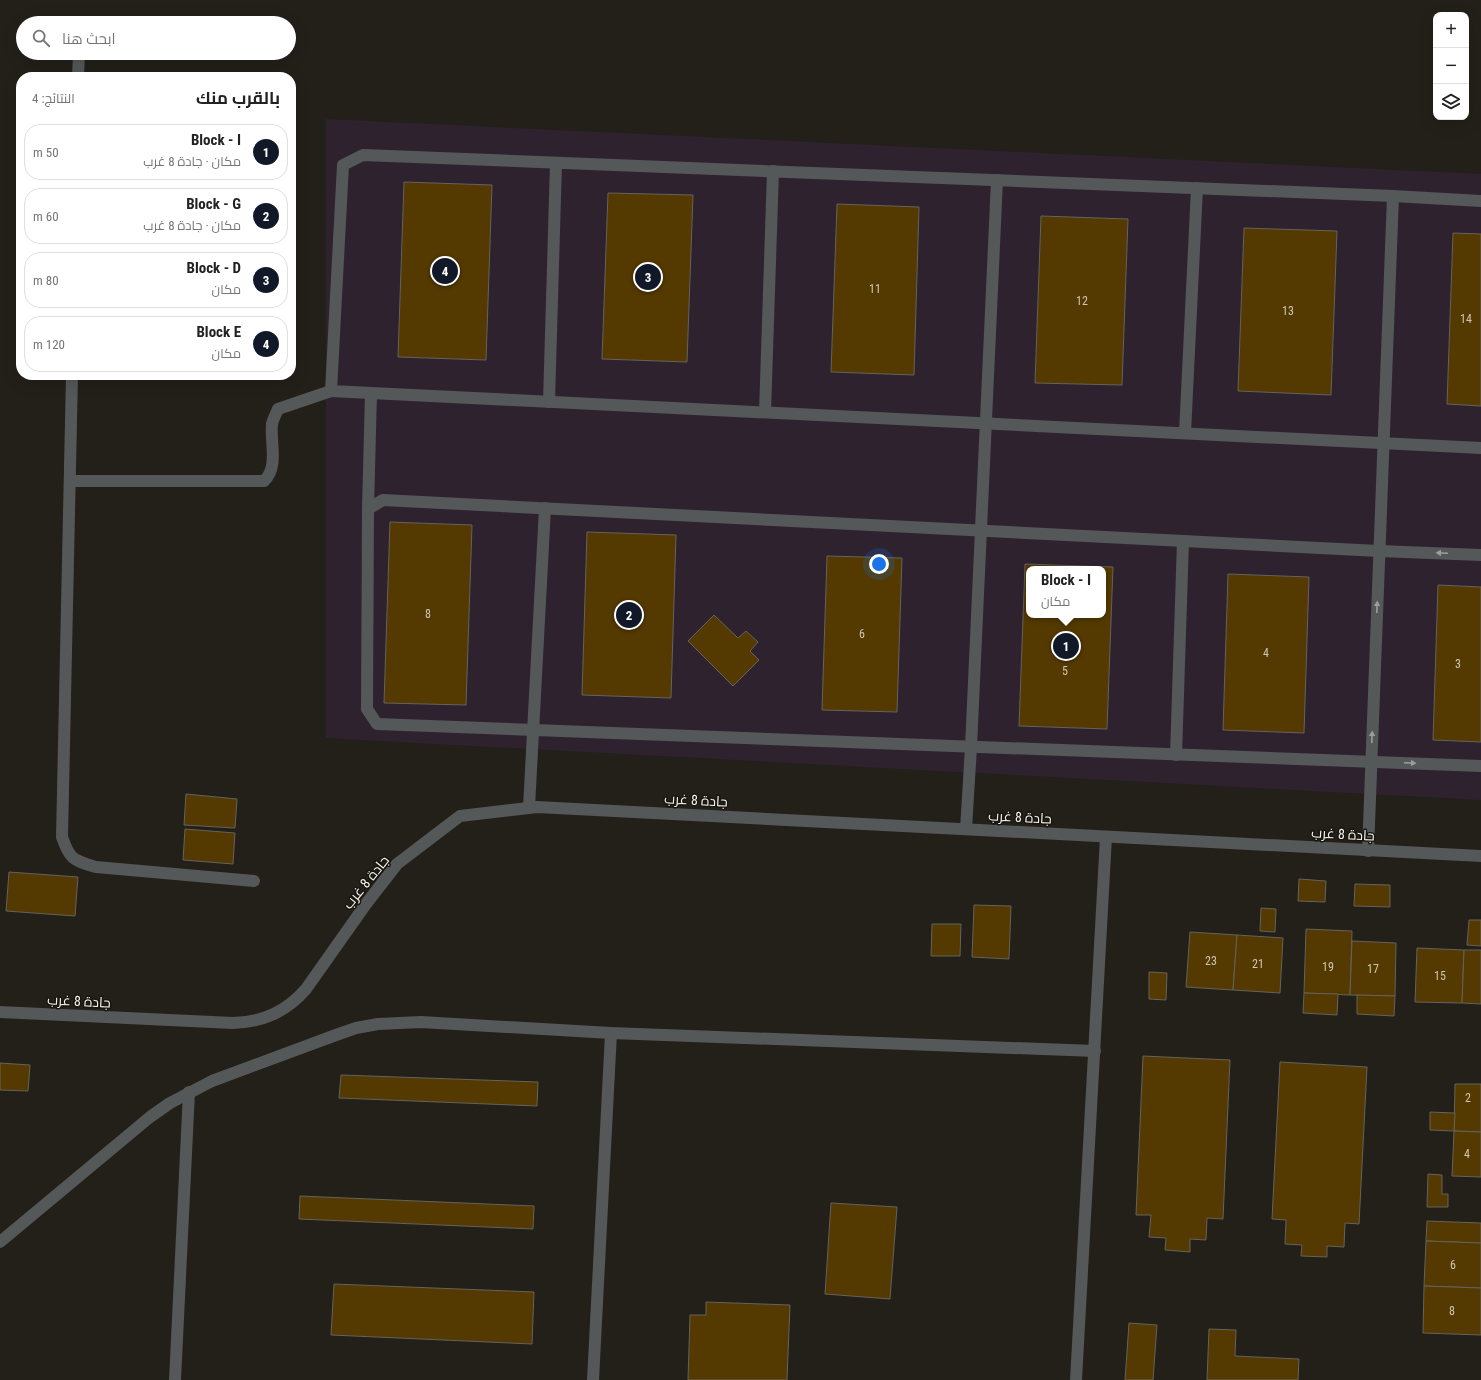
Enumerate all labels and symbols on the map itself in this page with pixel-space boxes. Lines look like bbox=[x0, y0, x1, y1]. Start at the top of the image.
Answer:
pin: 4 bbox=[432, 256, 458, 286]
pin: 3 bbox=[635, 262, 661, 292]
house number: 11 bbox=[869, 282, 881, 296]
house number: 12 bbox=[1076, 294, 1088, 308]
house number: 13 bbox=[1282, 304, 1294, 318]
house number: 14 bbox=[1460, 312, 1472, 326]
one-way arrow bbox=[1436, 550, 1448, 557]
your location bbox=[869, 554, 889, 574]
pin: 2 bbox=[616, 600, 642, 630]
one-way arrow bbox=[1374, 600, 1380, 613]
house number: 8 bbox=[425, 607, 431, 621]
house number: 6 bbox=[859, 627, 865, 641]
pin: 1 bbox=[1053, 631, 1079, 661]
house number: 4 bbox=[1263, 646, 1269, 660]
house number: 3 bbox=[1455, 657, 1461, 671]
house number: 5 bbox=[1062, 664, 1068, 678]
one-way arrow bbox=[1369, 730, 1375, 743]
one-way arrow bbox=[1404, 760, 1416, 767]
street label: جادة 8 غرب bbox=[664, 790, 728, 810]
street label: جادة 8 غرب bbox=[988, 807, 1052, 827]
street label: جادة 8 غرب bbox=[1311, 824, 1375, 844]
street label: جادة 8 غرب bbox=[340, 852, 392, 912]
house number: 23 bbox=[1205, 954, 1217, 968]
house number: 21 bbox=[1252, 957, 1264, 971]
house number: 19 bbox=[1322, 960, 1334, 974]
house number: 17 bbox=[1367, 962, 1379, 976]
house number: 15 bbox=[1434, 969, 1446, 983]
street label: جادة 8 غرب bbox=[47, 991, 111, 1011]
house number: 2 bbox=[1465, 1091, 1471, 1105]
house number: 4 bbox=[1464, 1147, 1470, 1161]
house number: 6 bbox=[1450, 1258, 1456, 1272]
house number: 8 bbox=[1449, 1304, 1455, 1318]

